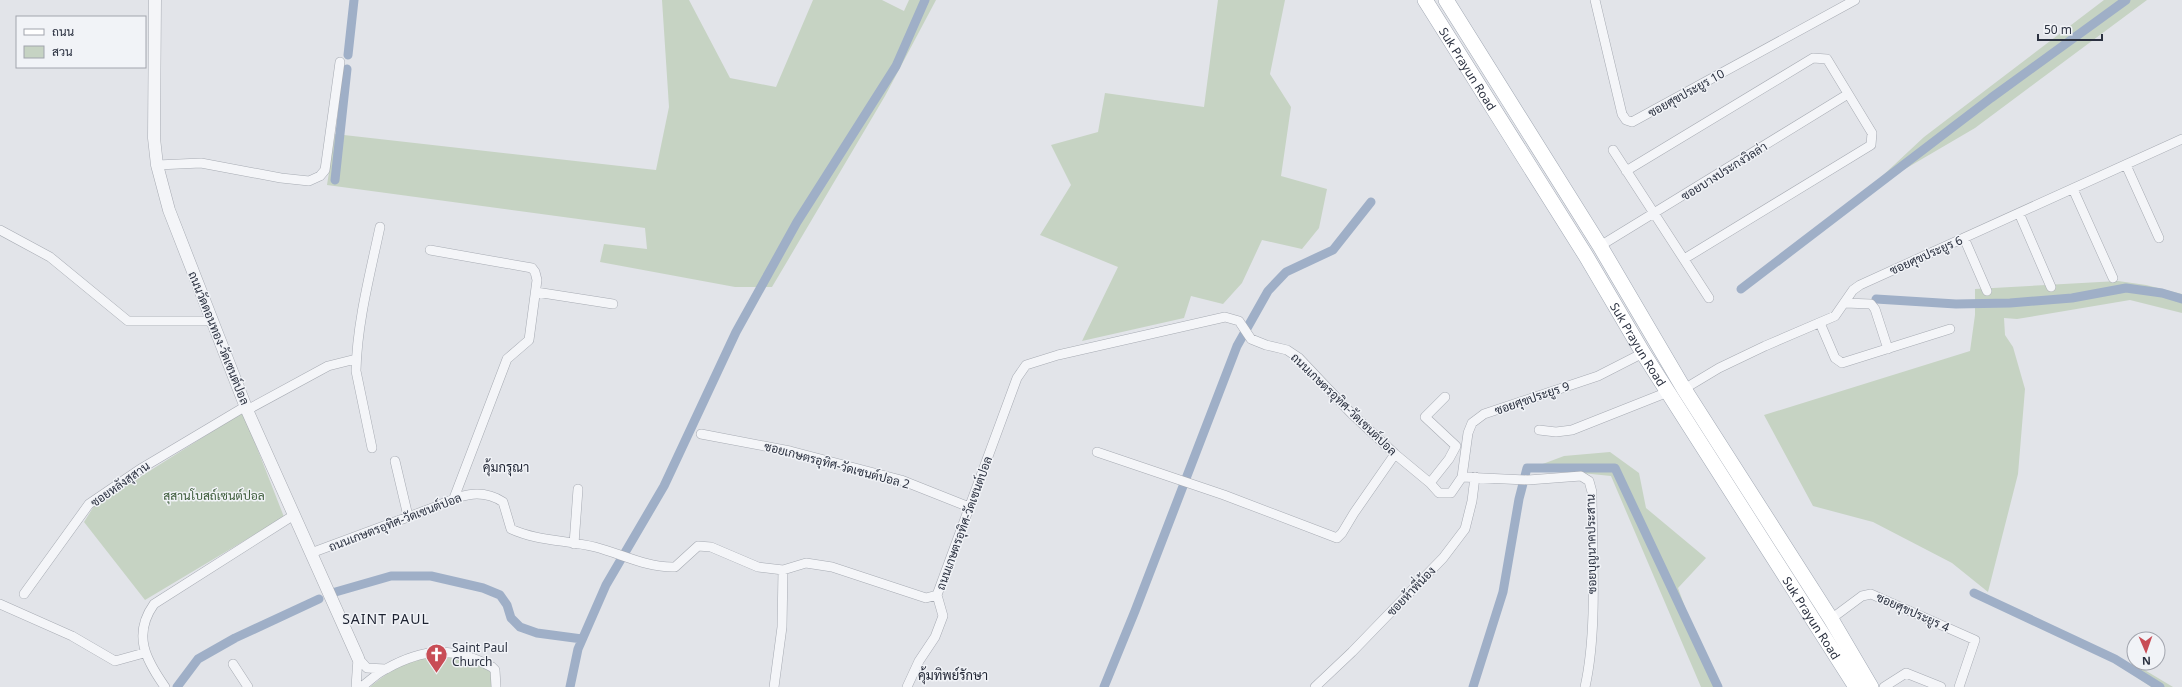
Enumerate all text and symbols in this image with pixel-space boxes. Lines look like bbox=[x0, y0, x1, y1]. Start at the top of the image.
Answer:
legend bbox=[16, 16, 146, 68]
scale bar bbox=[2038, 16, 2102, 42]
text: 50 m bbox=[2044, 21, 2072, 38]
text: ถนน bbox=[52, 23, 75, 40]
street label: Suk Prayun Road bbox=[1436, 24, 1501, 113]
text: สวน bbox=[52, 43, 73, 60]
street label: ซอยศุขประยูร 10 bbox=[1645, 65, 1728, 122]
street label: ซอยบางประกงวิลล่า bbox=[1678, 138, 1770, 204]
street label: ซอยศุขประยูร 6 bbox=[1887, 231, 1966, 280]
street label: ถนนวัดดอนทอง-วัดเซนต์ปอล bbox=[184, 269, 254, 407]
street label: Suk Prayun Road bbox=[1607, 299, 1670, 389]
street label: ถนนเกษตรอุทิศ-วัดเซนต์ปอล bbox=[1287, 349, 1401, 460]
street label: ซอยศุขประยูร 9 bbox=[1492, 377, 1572, 420]
street label: ซอยเกษตรอุทิศ-วัดเซนต์ปอล 2 bbox=[762, 437, 912, 494]
street label: ถนนเกษตรอุทิศ-วัดเซนต์ปอล bbox=[932, 454, 997, 593]
street label: ซอยหลังสุสาน bbox=[87, 457, 154, 511]
district label: คุ้มกรุณา bbox=[483, 458, 529, 477]
park label: สุสานโบสถ์เซนต์ปอล bbox=[163, 487, 265, 505]
street label: ถนนเกษตรอุทิศ-วัดเซนต์ปอล bbox=[326, 489, 464, 556]
street label: ซอยบุญนาคประสาน bbox=[1582, 493, 1601, 594]
street label: ซอยห้าพี่น้อง bbox=[1381, 561, 1439, 620]
street label: Suk Prayun Road bbox=[1779, 573, 1845, 663]
street label: ซอยศุขประยูร 4 bbox=[1873, 588, 1952, 637]
district label: SAINT PAUL bbox=[342, 609, 430, 628]
north arrow bbox=[2126, 631, 2166, 671]
place label: Saint Paul Church bbox=[452, 639, 508, 670]
church icon: Saint Paul Church bbox=[424, 641, 450, 674]
text: N bbox=[2142, 654, 2151, 669]
district label: คุ้มทิพย์รักษา bbox=[918, 666, 988, 685]

